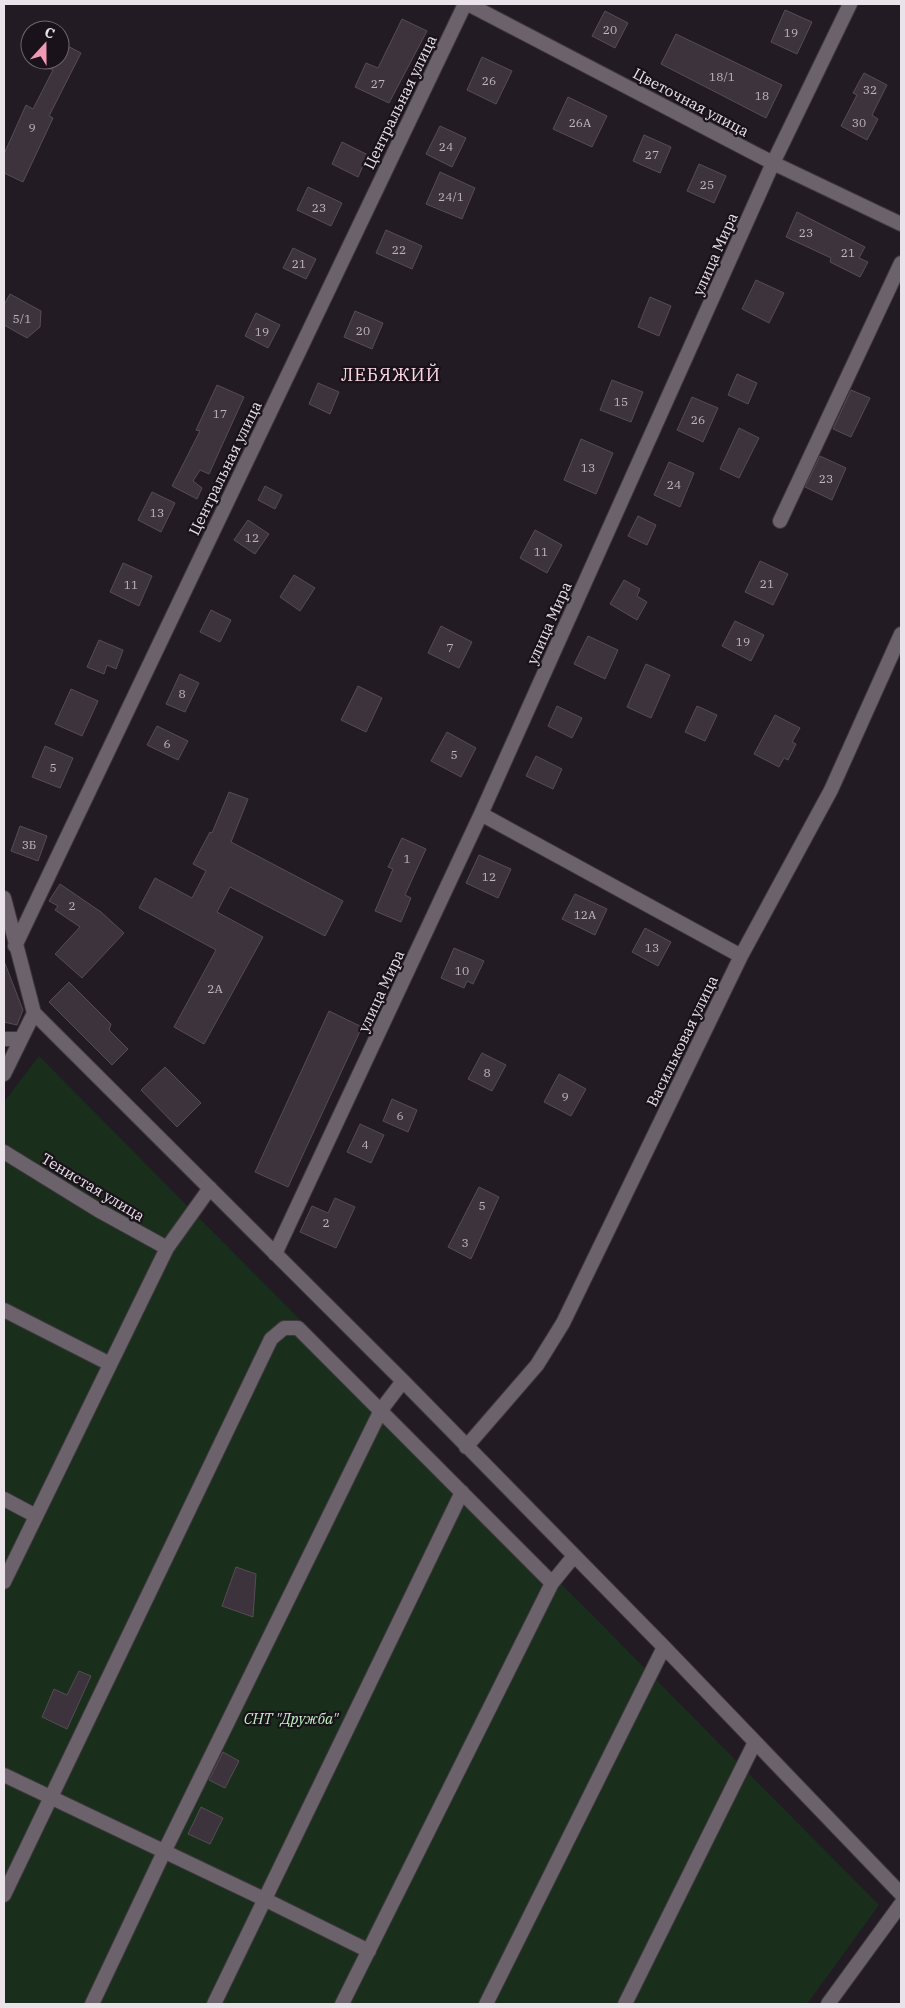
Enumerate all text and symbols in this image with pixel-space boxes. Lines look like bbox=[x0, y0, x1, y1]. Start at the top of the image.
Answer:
north arrow bbox=[20, 20, 70, 70]
house number: 20 bbox=[603, 22, 617, 37]
text: С bbox=[42, 23, 57, 43]
house number: 19 bbox=[784, 25, 798, 40]
street label: Центральная улица bbox=[359, 32, 441, 172]
street label: Цветочная улица bbox=[630, 63, 752, 141]
house number: 18/1 bbox=[709, 69, 735, 84]
house number: 26 bbox=[482, 73, 496, 88]
house number: 27 bbox=[371, 76, 385, 91]
house number: 32 bbox=[863, 82, 877, 97]
house number: 18 bbox=[755, 88, 769, 103]
house number: 26А bbox=[569, 115, 592, 130]
house number: 30 bbox=[852, 115, 866, 130]
house number: 9 bbox=[28, 120, 36, 135]
house number: 24 bbox=[439, 139, 453, 154]
house number: 27 bbox=[645, 147, 659, 162]
house number: 25 bbox=[700, 177, 714, 192]
house number: 24/1 bbox=[438, 189, 464, 204]
house number: 23 bbox=[312, 200, 326, 215]
street label: улица Мира bbox=[688, 210, 742, 298]
house number: 23 bbox=[799, 225, 813, 240]
house number: 22 bbox=[392, 242, 406, 257]
house number: 21 bbox=[841, 245, 855, 260]
house number: 21 bbox=[292, 256, 306, 271]
house number: 5/1 bbox=[13, 311, 31, 326]
house number: 20 bbox=[356, 323, 370, 338]
house number: 19 bbox=[255, 324, 269, 339]
district label: ЛЕБЯЖИЙ bbox=[341, 363, 441, 386]
house number: 15 bbox=[614, 394, 628, 409]
street label: Центральная улица bbox=[184, 398, 266, 538]
house number: 17 bbox=[213, 406, 227, 421]
house number: 26 bbox=[691, 412, 705, 427]
house number: 13 bbox=[581, 460, 595, 475]
house number: 23 bbox=[819, 471, 833, 486]
house number: 24 bbox=[667, 477, 681, 492]
house number: 13 bbox=[150, 505, 164, 520]
house number: 12 bbox=[245, 530, 259, 545]
house number: 11 bbox=[534, 544, 548, 559]
house number: 21 bbox=[760, 576, 774, 591]
house number: 11 bbox=[124, 577, 138, 592]
street label: улица Мира bbox=[522, 579, 576, 667]
house number: 19 bbox=[736, 634, 750, 649]
house number: 7 bbox=[446, 640, 454, 655]
house number: 8 bbox=[178, 686, 186, 701]
house number: 6 bbox=[163, 736, 171, 751]
house number: 5 bbox=[450, 747, 458, 762]
house number: 5 bbox=[49, 760, 57, 775]
house number: 3Б bbox=[22, 837, 36, 852]
house number: 1 bbox=[403, 851, 411, 866]
house number: 12 bbox=[482, 869, 496, 884]
house number: 2 bbox=[68, 898, 76, 913]
house number: 12А bbox=[574, 907, 597, 922]
house number: 13 bbox=[645, 940, 659, 955]
street label: улица Мира bbox=[354, 947, 408, 1035]
house number: 10 bbox=[455, 963, 469, 978]
street label: Васильковая улица bbox=[642, 972, 722, 1110]
house number: 2А bbox=[207, 981, 223, 996]
house number: 8 bbox=[483, 1065, 491, 1080]
house number: 9 bbox=[561, 1089, 569, 1104]
house number: 6 bbox=[396, 1108, 404, 1123]
house number: 4 bbox=[361, 1137, 369, 1152]
street label: Тенистая улица bbox=[38, 1149, 148, 1225]
house number: 5 bbox=[478, 1198, 486, 1213]
house number: 2 bbox=[322, 1215, 330, 1230]
house number: 3 bbox=[461, 1235, 469, 1250]
park label: СНТ "Дружба" bbox=[244, 1709, 340, 1728]

